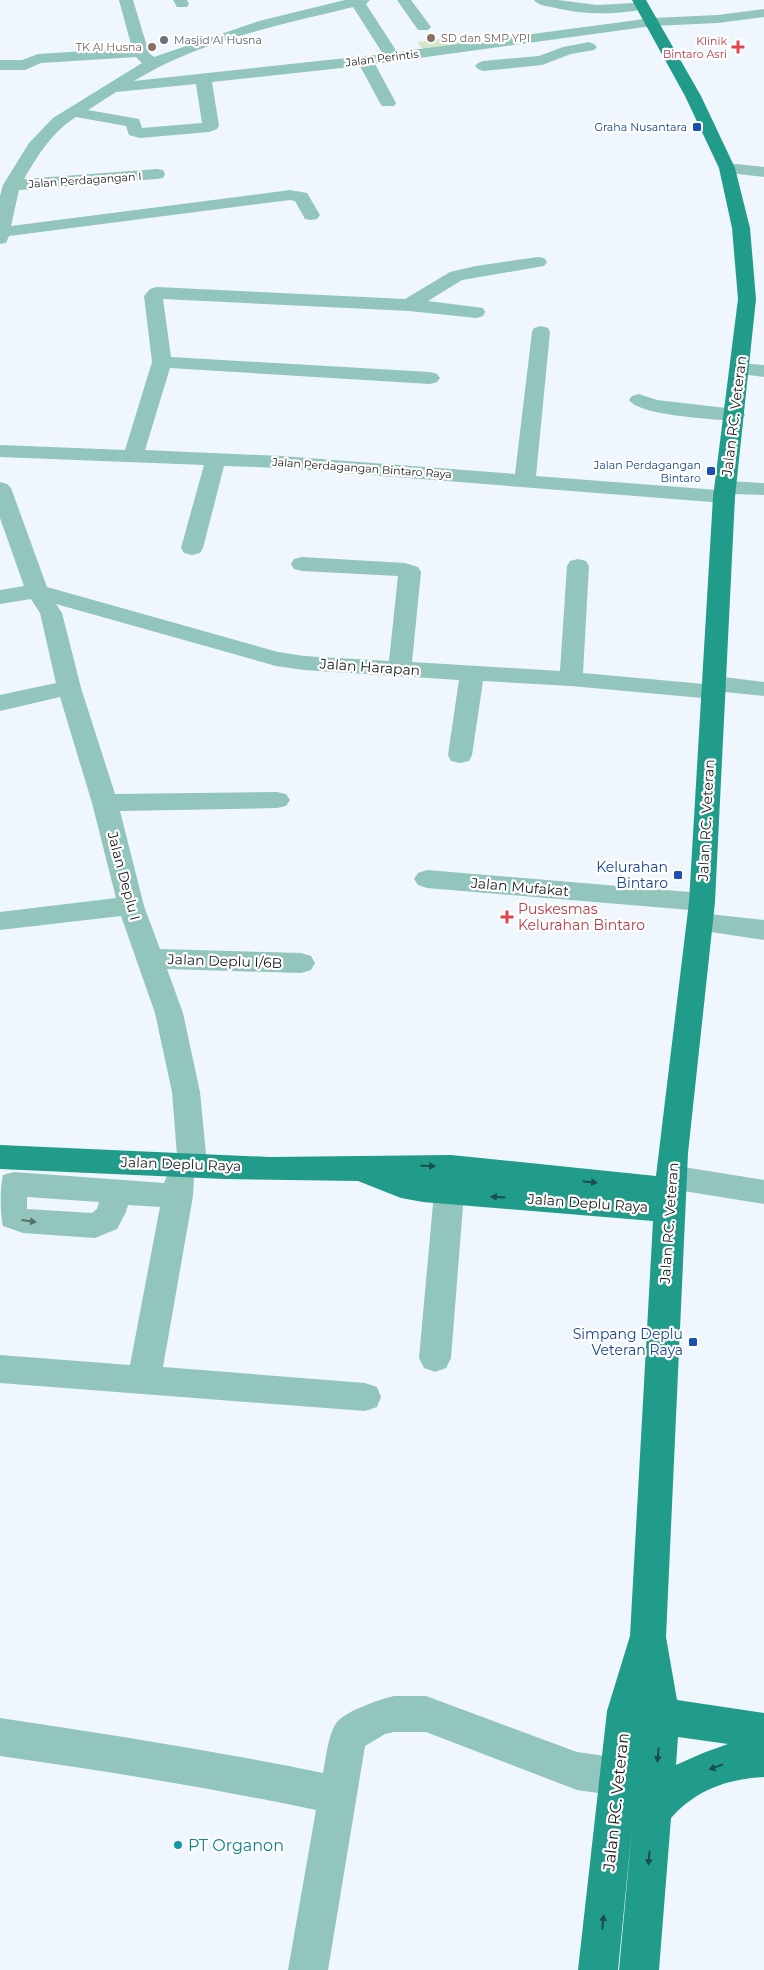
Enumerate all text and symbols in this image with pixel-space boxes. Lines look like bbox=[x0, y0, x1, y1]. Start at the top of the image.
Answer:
place label: SD dan SMP YPI bbox=[441, 31, 530, 45]
marker: SD dan SMP YPI bbox=[425, 32, 437, 44]
place label: Masjid Al Husna bbox=[174, 33, 262, 47]
marker: Masjid Al Husna bbox=[158, 34, 170, 46]
place label: Klinik Bintaro Asri bbox=[663, 34, 727, 61]
place label: TK Al Husna bbox=[76, 40, 142, 54]
marker: Klinik Bintaro Asri bbox=[731, 40, 745, 54]
marker: TK Al Husna bbox=[146, 41, 158, 53]
street label: Jalan Perintis bbox=[344, 46, 420, 70]
place label: Graha Nusantara bbox=[594, 120, 687, 134]
marker: Graha Nusantara bbox=[691, 121, 703, 133]
street label: Jalan Perdagangan I bbox=[27, 169, 142, 191]
street label: Jalan RC. Veteran bbox=[718, 355, 750, 478]
street label: Jalan Perdagangan Bintaro Raya bbox=[271, 455, 452, 481]
place label: Jalan Perdagangan Bintaro bbox=[593, 458, 701, 485]
marker: Jalan Perdagangan Bintaro bbox=[705, 465, 717, 477]
street label: Jalan Harapan bbox=[318, 654, 421, 679]
street label: Jalan RC. Veteran bbox=[694, 759, 718, 882]
street label: Jalan Deplu I bbox=[103, 829, 144, 922]
place label: Kelurahan Bintaro bbox=[596, 858, 668, 892]
marker: Kelurahan Bintaro bbox=[672, 869, 684, 881]
street label: Jalan Mufakat bbox=[469, 874, 570, 900]
place label: Puskesmas Kelurahan Bintaro bbox=[518, 900, 645, 934]
marker: Puskesmas Kelurahan Bintaro bbox=[500, 910, 514, 924]
street label: Jalan Deplu I/6B bbox=[166, 950, 283, 972]
street label: Jalan Deplu Raya bbox=[120, 1153, 241, 1175]
one-way arrow bbox=[420, 1162, 436, 1170]
street label: Jalan RC. Veteran bbox=[656, 1162, 682, 1285]
one-way arrow bbox=[582, 1178, 598, 1186]
street label: Jalan Deplu Raya bbox=[526, 1190, 649, 1216]
one-way arrow bbox=[490, 1192, 506, 1200]
one-way arrow bbox=[21, 1217, 37, 1225]
place label: Simpang Deplu Veteran Raya bbox=[573, 1325, 683, 1359]
marker: Simpang Deplu Veteran Raya bbox=[687, 1336, 699, 1348]
street label: Jalan RC. Veteran bbox=[599, 1732, 633, 1873]
one-way arrow bbox=[654, 1747, 662, 1763]
one-way arrow bbox=[709, 1764, 724, 1771]
place label: PT Organon bbox=[188, 1836, 284, 1855]
marker: PT Organon bbox=[172, 1839, 184, 1851]
one-way arrow bbox=[645, 1850, 653, 1866]
one-way arrow bbox=[599, 1913, 607, 1929]

